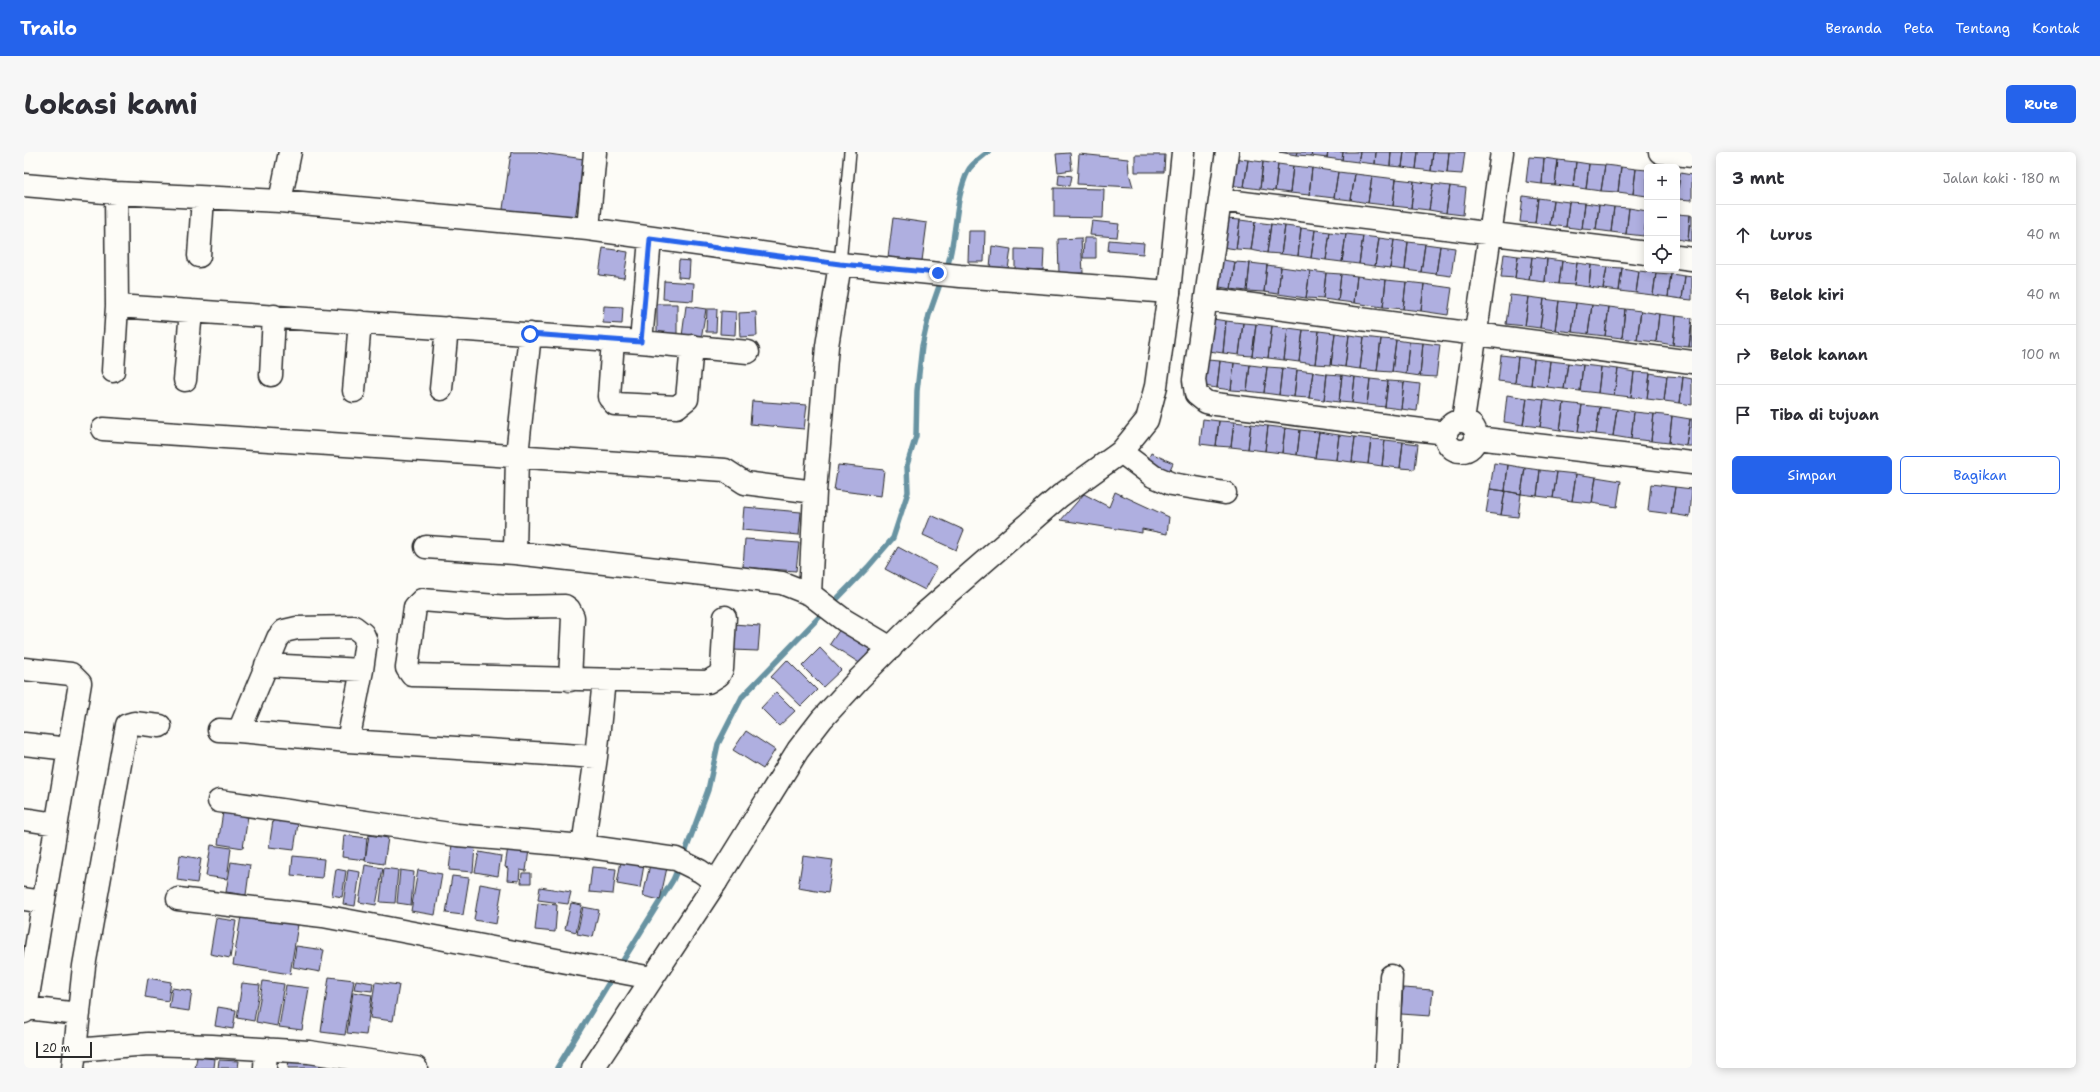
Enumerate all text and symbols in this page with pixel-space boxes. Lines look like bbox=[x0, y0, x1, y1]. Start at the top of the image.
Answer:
text: Trailo bbox=[20, 16, 77, 41]
text: Beranda bbox=[1825, 19, 1882, 37]
text: Peta bbox=[1904, 19, 1934, 37]
text: Tentang bbox=[1956, 19, 2010, 37]
text: Kontak bbox=[2032, 19, 2080, 37]
text: Lokasi kami bbox=[24, 85, 198, 123]
button: Rute bbox=[2006, 85, 2076, 123]
map controls bbox=[1644, 164, 1680, 272]
button: + bbox=[1644, 164, 1680, 200]
text: 3 mnt bbox=[1732, 167, 1785, 189]
text: Jalan kaki · 180 m bbox=[1943, 170, 2060, 187]
button: − bbox=[1644, 200, 1680, 236]
icon: ahead bbox=[1732, 224, 1754, 246]
text: Lurus bbox=[1770, 225, 1812, 245]
text: 40 m bbox=[2026, 226, 2060, 243]
button: locate bbox=[1644, 236, 1680, 272]
route end bbox=[929, 264, 947, 282]
icon: left bbox=[1732, 284, 1754, 306]
text: Belok kiri bbox=[1770, 285, 1844, 305]
text: 40 m bbox=[2026, 286, 2060, 303]
route start bbox=[521, 325, 539, 343]
icon: right bbox=[1732, 344, 1754, 366]
text: Belok kanan bbox=[1770, 345, 1868, 365]
text: 100 m bbox=[2021, 346, 2060, 363]
icon: arrive bbox=[1732, 404, 1754, 426]
text: Tiba di tujuan bbox=[1770, 405, 1879, 425]
button: Simpan bbox=[1732, 456, 1892, 494]
button: Bagikan bbox=[1900, 456, 2060, 494]
scale bar bbox=[36, 1040, 92, 1059]
text: 20 m bbox=[42, 1041, 70, 1056]

